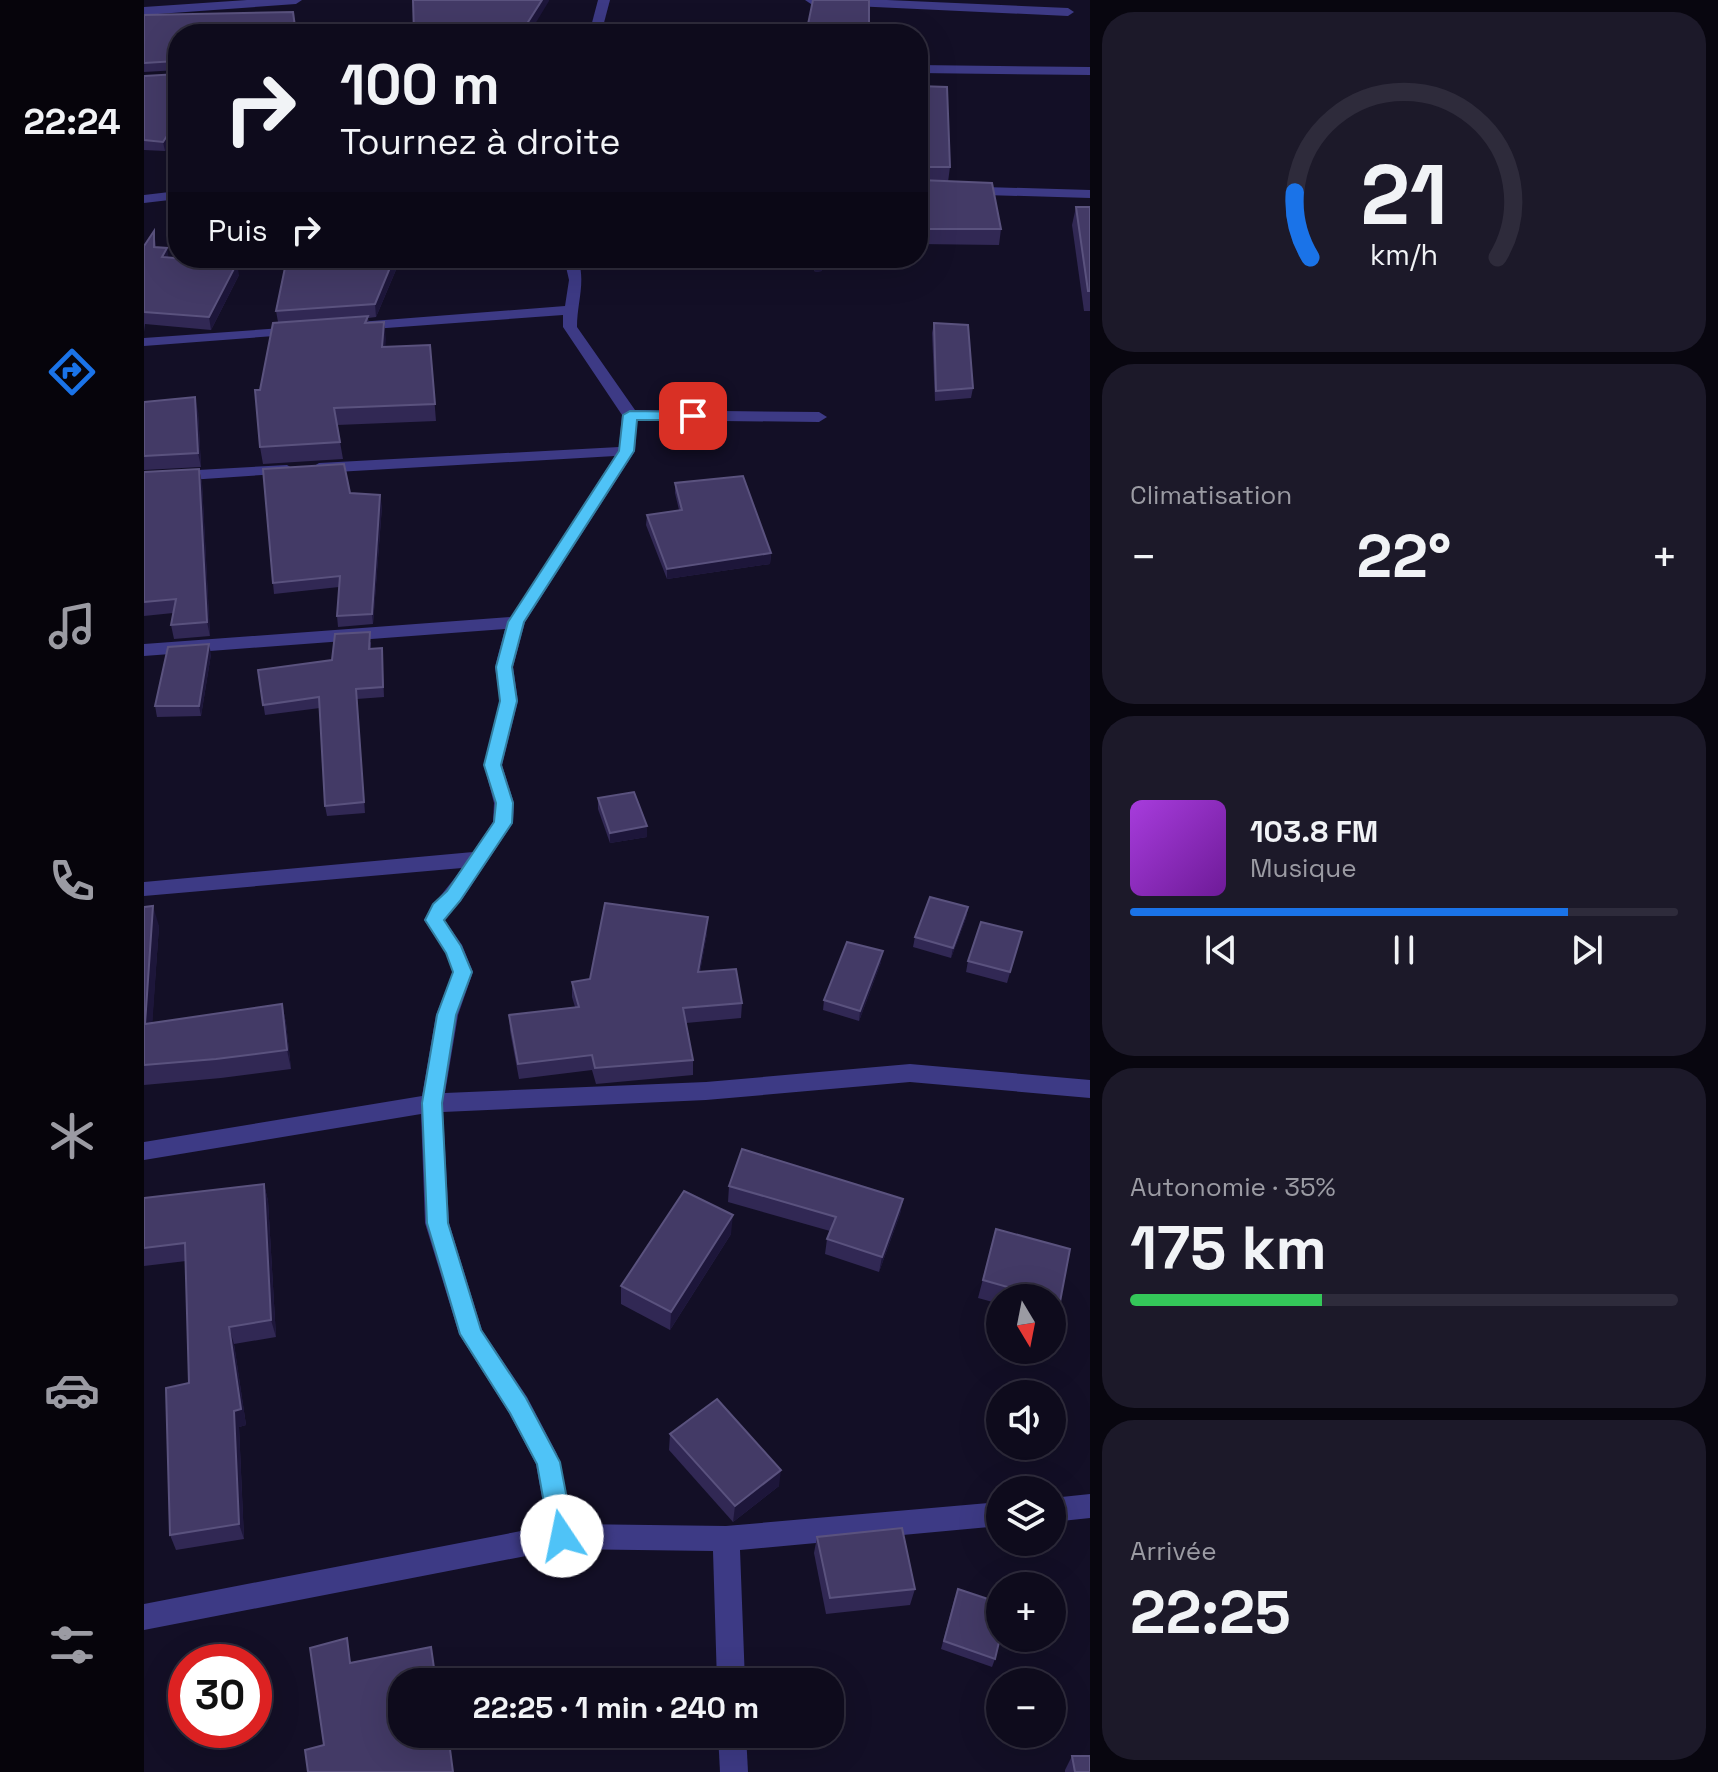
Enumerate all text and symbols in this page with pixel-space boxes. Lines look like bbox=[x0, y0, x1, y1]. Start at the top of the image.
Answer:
text: 100 m bbox=[340, 49, 500, 120]
icon: right bbox=[208, 56, 312, 160]
text: 22:24 bbox=[23, 99, 121, 145]
text: Tournez à droite bbox=[340, 119, 621, 165]
text: 21 bbox=[1360, 142, 1448, 248]
icon: right bbox=[284, 208, 328, 252]
text: Puis bbox=[208, 211, 268, 250]
text: km/h bbox=[1370, 237, 1438, 273]
icon: directions bbox=[44, 344, 100, 400]
pin bbox=[659, 382, 727, 450]
icon: arrive bbox=[671, 394, 715, 438]
text: Climatisation bbox=[1130, 478, 1292, 512]
text: 22° bbox=[1357, 518, 1451, 595]
text: − bbox=[1130, 529, 1157, 585]
text: + bbox=[1651, 529, 1678, 585]
icon: music bbox=[44, 598, 100, 654]
text: 103.8 FM bbox=[1250, 812, 1378, 851]
text: Musique bbox=[1250, 851, 1357, 885]
icon: phone bbox=[44, 853, 100, 909]
icon: previous bbox=[1199, 928, 1243, 972]
icon: pause bbox=[1382, 928, 1426, 972]
icon: next bbox=[1565, 928, 1609, 972]
icon: climate bbox=[44, 1108, 100, 1164]
text: Autonomie · 35% bbox=[1130, 1170, 1336, 1204]
text: 175 km bbox=[1130, 1210, 1327, 1287]
north arrow bbox=[986, 1284, 1066, 1364]
map controls bbox=[986, 1284, 1066, 1748]
icon: car bbox=[44, 1362, 100, 1418]
button: sound bbox=[986, 1380, 1066, 1460]
button: layers bbox=[986, 1476, 1066, 1556]
position arrow bbox=[520, 1494, 604, 1578]
text: Arrivée bbox=[1130, 1534, 1217, 1568]
button: + bbox=[986, 1572, 1066, 1652]
text: 22:25 bbox=[1130, 1574, 1291, 1651]
icon: filters bbox=[44, 1617, 100, 1673]
speed limit sign: 30 bbox=[168, 1644, 272, 1748]
button: − bbox=[986, 1668, 1066, 1748]
text: 22:25 · 1 min · 240 m bbox=[473, 1688, 759, 1727]

